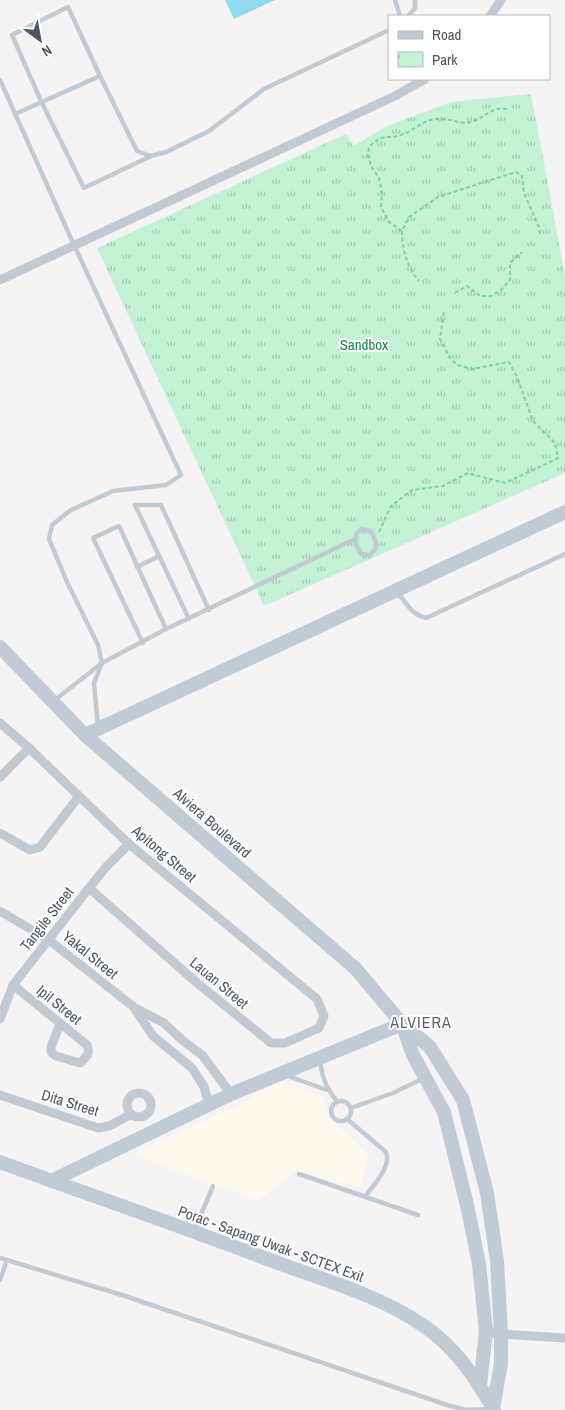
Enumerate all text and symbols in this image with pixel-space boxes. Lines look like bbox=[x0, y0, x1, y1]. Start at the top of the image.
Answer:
north arrow bbox=[15, 15, 65, 65]
legend bbox=[388, 15, 550, 80]
text: Road bbox=[432, 24, 461, 45]
text: N bbox=[39, 41, 55, 61]
text: Park bbox=[432, 49, 458, 70]
park label: Sandbox bbox=[340, 334, 389, 355]
street label: Alviera Boulevard bbox=[168, 782, 256, 862]
street label: Apitong Street bbox=[127, 820, 202, 887]
street label: Tangile Street bbox=[15, 882, 79, 955]
street label: Yakal Street bbox=[58, 926, 123, 984]
street label: Lauan Street bbox=[186, 952, 253, 1014]
street label: Ipil Street bbox=[32, 980, 87, 1030]
district label: ALVIERA bbox=[389, 1011, 452, 1033]
street label: Dita Street bbox=[39, 1084, 102, 1121]
street label: Porac - Sapang Uwak - SCTEX Exit bbox=[175, 1200, 367, 1287]

